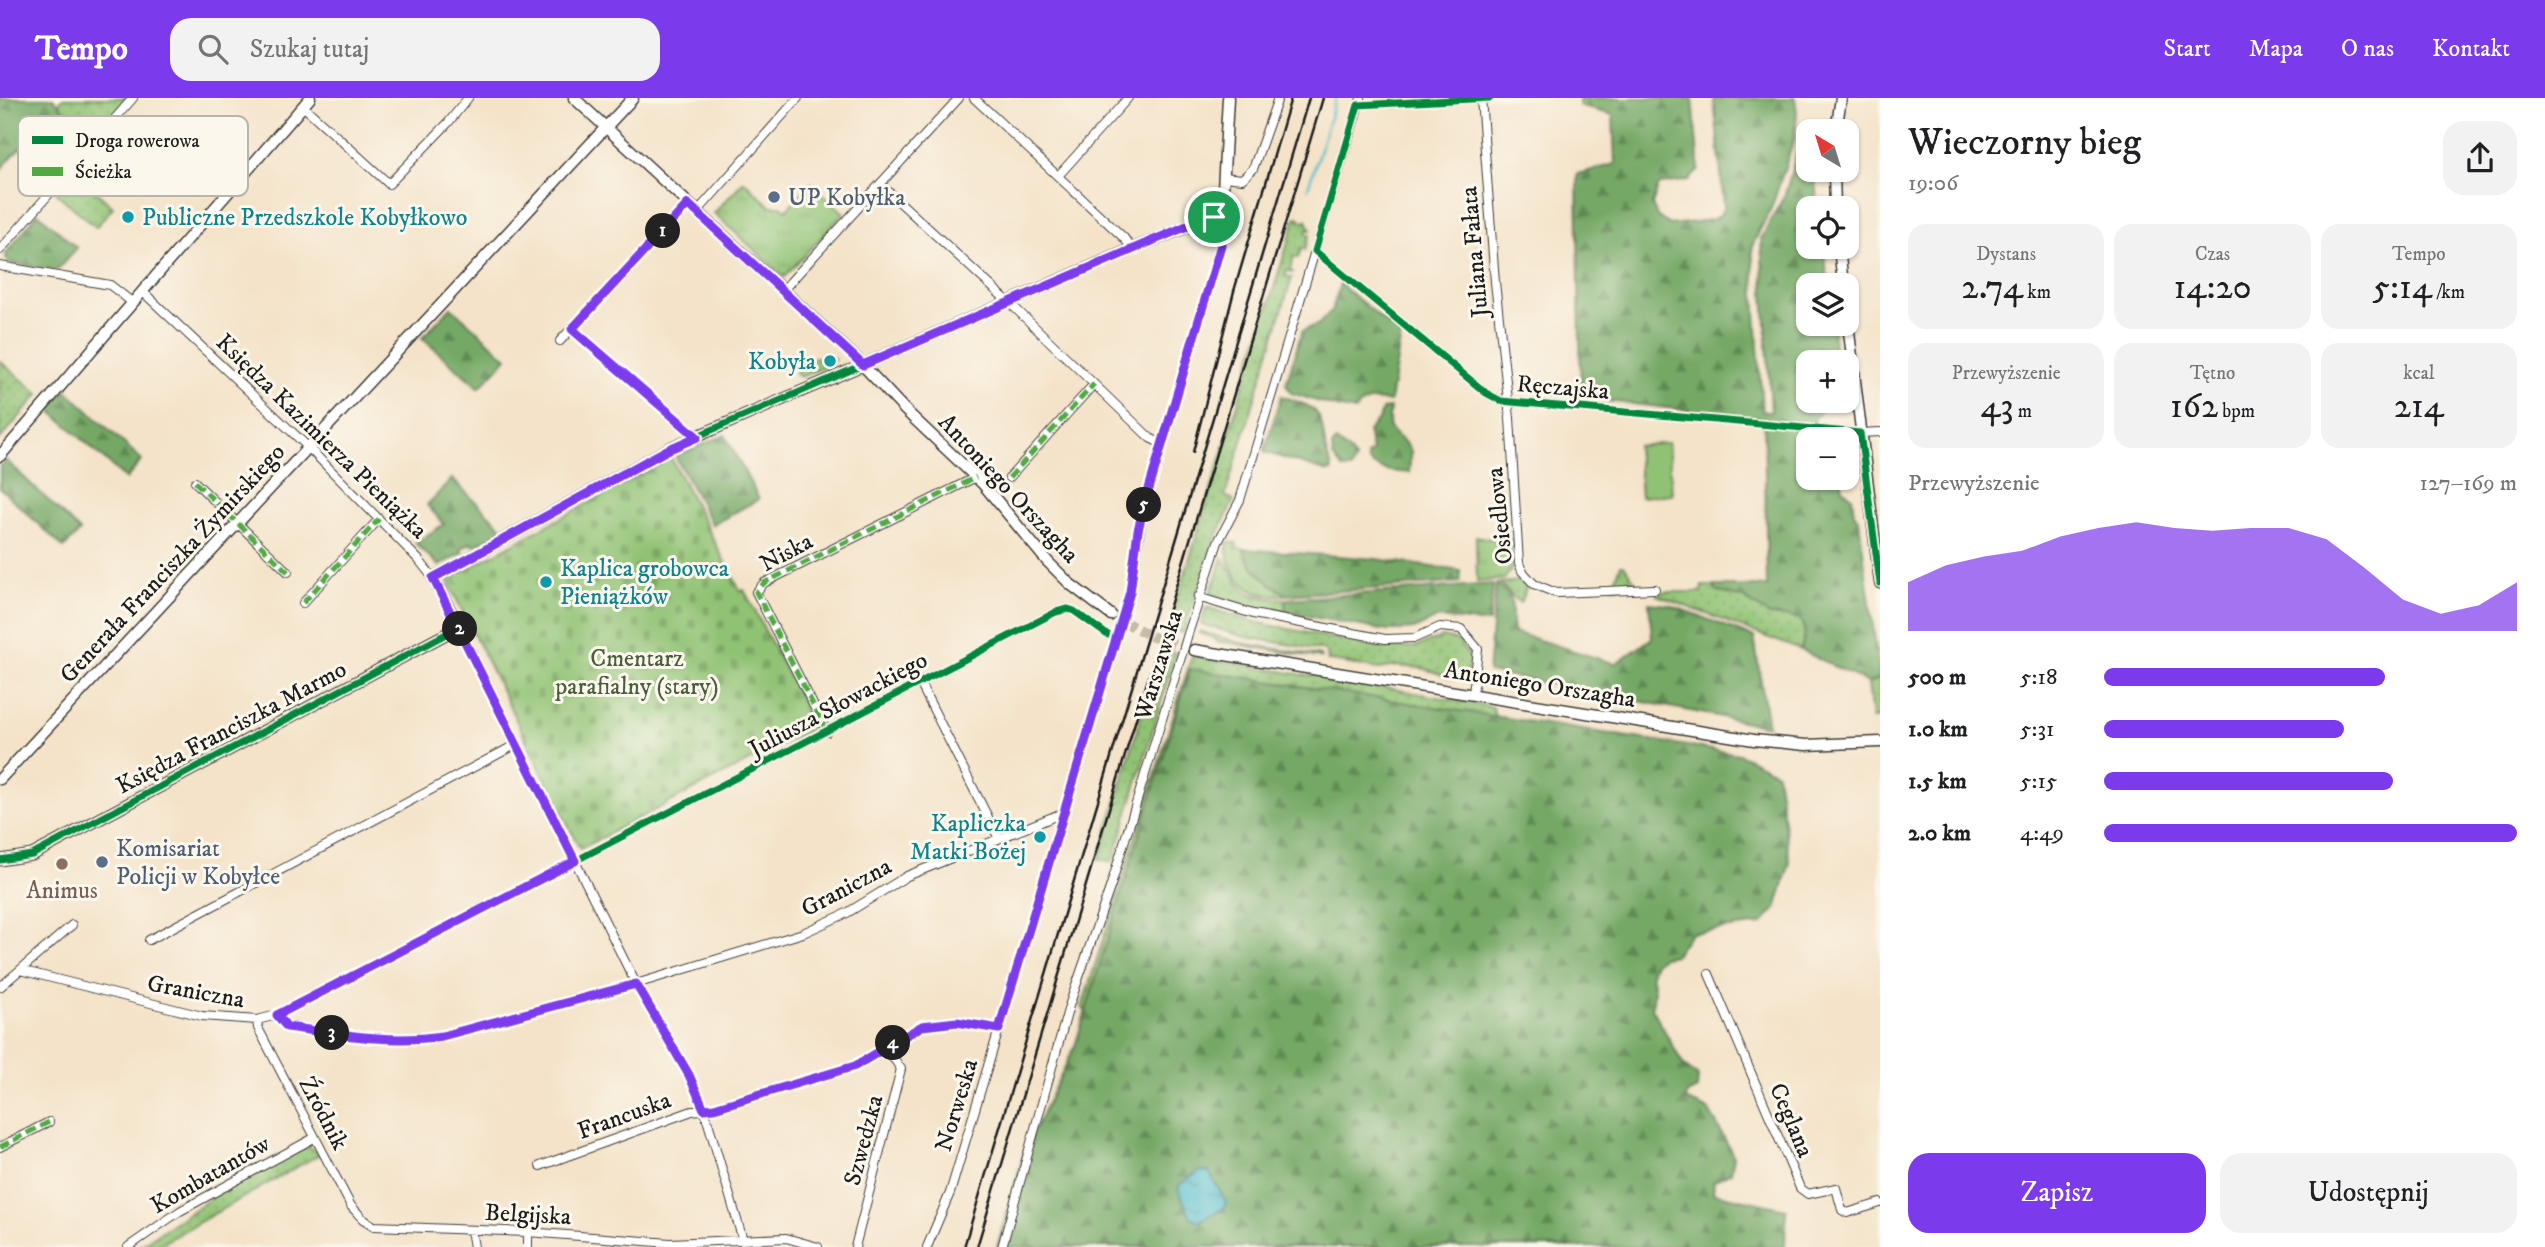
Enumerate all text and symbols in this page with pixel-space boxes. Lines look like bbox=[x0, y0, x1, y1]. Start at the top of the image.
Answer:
search box bbox=[170, 18, 660, 81]
text: Tempo bbox=[35, 29, 128, 70]
icon: search bbox=[194, 30, 232, 68]
text: Szukaj tutaj bbox=[250, 33, 369, 66]
text: Start bbox=[2164, 34, 2211, 64]
text: Mapa bbox=[2249, 34, 2303, 64]
text: O nas bbox=[2341, 34, 2394, 64]
text: Kontakt bbox=[2432, 34, 2510, 64]
legend bbox=[18, 116, 248, 196]
north arrow bbox=[1796, 119, 1858, 182]
map controls bbox=[1796, 119, 1859, 490]
text: Wieczorny bieg bbox=[1908, 119, 2141, 167]
button: share bbox=[2443, 121, 2517, 195]
text: Droga rowerowa bbox=[75, 130, 200, 153]
text: Ścieżka bbox=[75, 159, 132, 184]
text: 19:06 bbox=[1908, 169, 1958, 198]
place label: UP Kobyłka bbox=[788, 183, 906, 213]
street label: Juliana Fałata bbox=[1454, 184, 1496, 321]
pin bbox=[1184, 187, 1244, 247]
marker: UP Kobyłka bbox=[766, 189, 782, 205]
button: locate bbox=[1796, 196, 1859, 259]
icon: arrive bbox=[1195, 198, 1233, 236]
place label: Publiczne Przedszkole Kobyłkowo bbox=[142, 203, 467, 233]
marker: Publiczne Przedszkole Kobyłkowo bbox=[120, 209, 136, 225]
pin: 1 bbox=[646, 214, 680, 248]
text: 1 bbox=[659, 219, 666, 242]
text: Dystans bbox=[1976, 243, 2036, 266]
text: Czas bbox=[2195, 243, 2230, 266]
text: Tempo bbox=[2392, 243, 2446, 266]
text: 2.74 bbox=[1961, 266, 2023, 310]
text: 14:20 bbox=[2173, 266, 2252, 310]
text: 5:14 bbox=[2373, 266, 2432, 310]
button: layers bbox=[1796, 273, 1859, 336]
text: km bbox=[2023, 281, 2051, 304]
text: /km bbox=[2432, 281, 2465, 304]
street label: Księdza Kazimierza Pieniążka bbox=[209, 328, 434, 546]
place label: Kobyła bbox=[748, 347, 817, 377]
button: + bbox=[1796, 350, 1859, 413]
marker: Kobyła bbox=[822, 353, 838, 369]
text: Przewyższenie bbox=[1952, 362, 2061, 385]
text: Tętno bbox=[2190, 362, 2235, 385]
text: kcal bbox=[2403, 362, 2434, 385]
street label: Ręczajska bbox=[1515, 369, 1611, 407]
text: 43 bbox=[1980, 385, 2014, 429]
text: 162 bbox=[2170, 385, 2218, 429]
text: 214 bbox=[2394, 385, 2444, 429]
text: m bbox=[2014, 400, 2032, 423]
text: bpm bbox=[2218, 400, 2255, 423]
street label: Antoniego Orszagha bbox=[931, 408, 1086, 570]
button: − bbox=[1796, 427, 1859, 490]
street label: Generała Franciszka Żymirskiego bbox=[53, 437, 292, 690]
street label: Osiedlowa bbox=[1480, 465, 1520, 566]
text: Przewyższenie bbox=[1908, 469, 2040, 498]
text: 127–169 m bbox=[2420, 469, 2517, 498]
pin: 5 bbox=[1126, 488, 1162, 522]
text: 5 bbox=[1139, 493, 1148, 516]
street label: Niska bbox=[755, 526, 819, 579]
place label: Kaplica grobowca Pieniążków bbox=[560, 554, 730, 612]
marker: Kaplica grobowca Pieniążków bbox=[538, 574, 554, 590]
street label: Warszawska bbox=[1128, 606, 1190, 725]
pin: 2 bbox=[442, 612, 477, 646]
text: 2 bbox=[455, 617, 464, 640]
park label: Cmentarz parafialny (stary) bbox=[554, 644, 719, 702]
street label: Juliusza Słowackiego bbox=[742, 645, 933, 766]
street label: Księdza Franciszka Marmo bbox=[111, 654, 352, 801]
street label: Antoniego Orszagha bbox=[1442, 655, 1638, 715]
text: 500 m bbox=[1908, 663, 1966, 692]
text: 5:18 bbox=[2020, 663, 2057, 692]
text: 1.0 km bbox=[1908, 715, 1968, 744]
text: 5:31 bbox=[2020, 715, 2054, 744]
text: 1.5 km bbox=[1908, 767, 1967, 796]
text: 5:15 bbox=[2020, 767, 2057, 796]
place label: Kapliczka Matki Bożej bbox=[910, 809, 1027, 867]
text: 2.0 km bbox=[1908, 819, 1971, 848]
text: 4:49 bbox=[2020, 819, 2064, 848]
marker: Kapliczka Matki Bożej bbox=[1032, 829, 1048, 845]
place label: Komisariat Policji w Kobyłce bbox=[116, 834, 280, 892]
street label: Graniczna bbox=[796, 851, 898, 924]
marker: Komisariat Policji w Kobyłce bbox=[94, 854, 110, 870]
marker: Animus bbox=[54, 856, 70, 872]
place label: Animus bbox=[26, 876, 98, 906]
street label: Graniczna bbox=[145, 969, 248, 1015]
pin: 3 bbox=[314, 1016, 350, 1051]
text: 3 bbox=[328, 1021, 335, 1044]
pin: 4 bbox=[876, 1026, 910, 1060]
text: 4 bbox=[887, 1031, 898, 1054]
street label: Norweska bbox=[929, 1055, 985, 1155]
street label: Źródnik bbox=[291, 1071, 356, 1155]
street label: Ceglana bbox=[1762, 1079, 1820, 1163]
street label: Francuska bbox=[574, 1085, 676, 1147]
street label: Szwedzka bbox=[837, 1091, 891, 1189]
street label: Kombatantów bbox=[146, 1128, 276, 1221]
button: Zapisz bbox=[1908, 1153, 2206, 1233]
button: Udostępnij bbox=[2220, 1153, 2517, 1233]
street label: Belgijska bbox=[484, 1198, 573, 1232]

